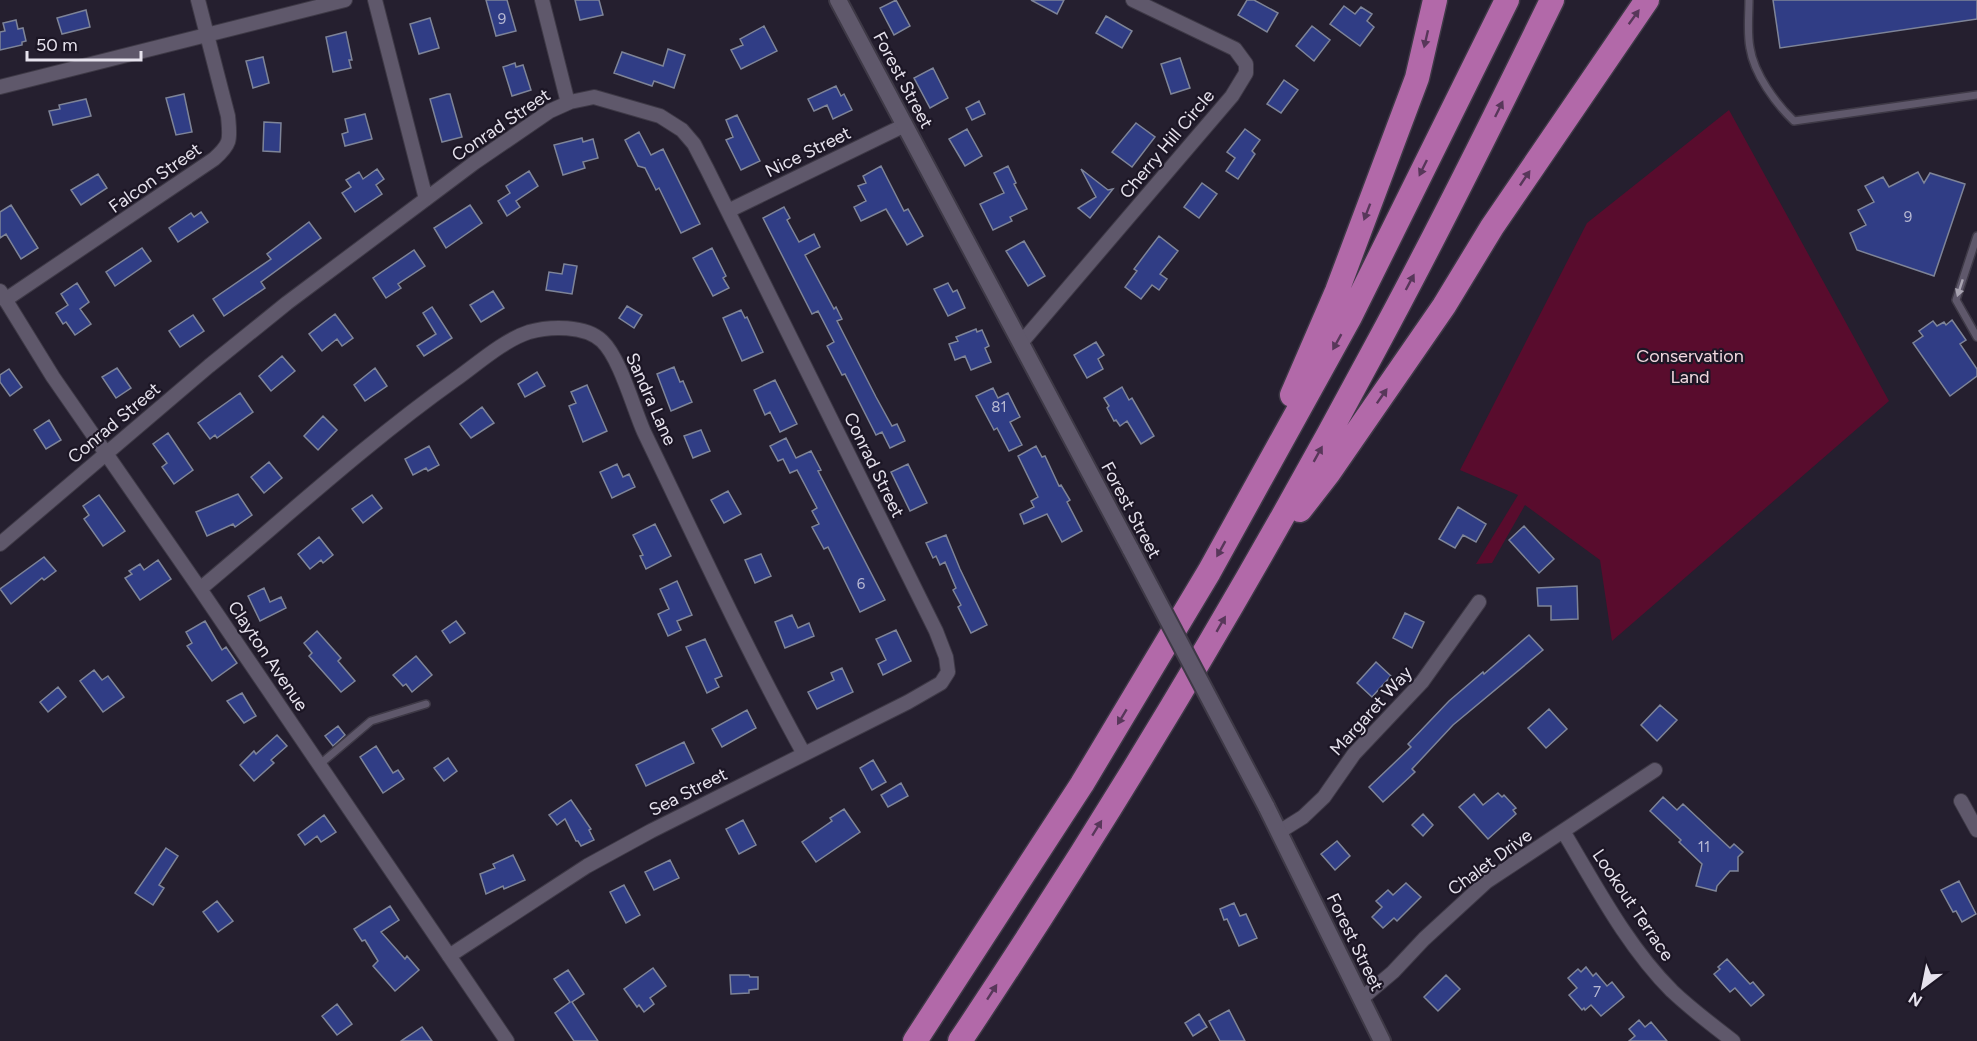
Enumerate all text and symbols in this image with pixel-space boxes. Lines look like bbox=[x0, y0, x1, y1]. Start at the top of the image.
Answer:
one-way arrow bbox=[1628, 9, 1640, 25]
house number: 9 bbox=[498, 10, 506, 28]
scale bar bbox=[27, 24, 141, 62]
street label: Forest Street bbox=[868, 28, 938, 132]
one-way arrow bbox=[1421, 30, 1431, 48]
text: 50 m bbox=[36, 34, 78, 56]
street label: Conrad Street bbox=[448, 84, 555, 166]
street label: Cherry Hill Circle bbox=[1115, 85, 1219, 203]
one-way arrow bbox=[1495, 100, 1504, 117]
street label: Nice Street bbox=[762, 122, 855, 182]
street label: Falcon Street bbox=[105, 138, 206, 218]
one-way arrow bbox=[1419, 159, 1428, 176]
one-way arrow bbox=[1519, 171, 1531, 187]
one-way arrow bbox=[1362, 203, 1372, 221]
house number: 9 bbox=[1904, 208, 1912, 226]
one-way arrow bbox=[1405, 273, 1415, 290]
one-way arrow bbox=[1954, 279, 1964, 297]
one-way arrow bbox=[1331, 334, 1342, 350]
park label: Conservation Land bbox=[1636, 345, 1744, 388]
street label: Sandra Lane bbox=[621, 349, 681, 449]
street label: Conrad Street bbox=[63, 378, 165, 468]
one-way arrow bbox=[1376, 388, 1388, 404]
house number: 81 bbox=[991, 398, 1007, 416]
street label: Conrad Street bbox=[839, 409, 909, 521]
one-way arrow bbox=[1312, 446, 1323, 462]
street label: Forest Street bbox=[1096, 458, 1166, 562]
one-way arrow bbox=[1216, 541, 1226, 558]
house number: 6 bbox=[857, 575, 866, 593]
street label: Clayton Avenue bbox=[223, 597, 313, 715]
one-way arrow bbox=[1215, 616, 1226, 632]
street label: Margaret Way bbox=[1325, 661, 1417, 760]
one-way arrow bbox=[1117, 709, 1128, 725]
street label: Sea Street bbox=[645, 763, 731, 821]
one-way arrow bbox=[1091, 820, 1102, 836]
street label: Chalet Drive bbox=[1444, 824, 1537, 900]
house number: 11 bbox=[1698, 838, 1710, 856]
street label: Lookout Terrace bbox=[1588, 845, 1679, 965]
street label: Forest Street bbox=[1322, 890, 1388, 995]
north arrow bbox=[1893, 957, 1953, 1017]
house number: 7 bbox=[1593, 983, 1601, 1001]
one-way arrow bbox=[986, 984, 997, 1000]
text: N bbox=[1905, 988, 1926, 1011]

